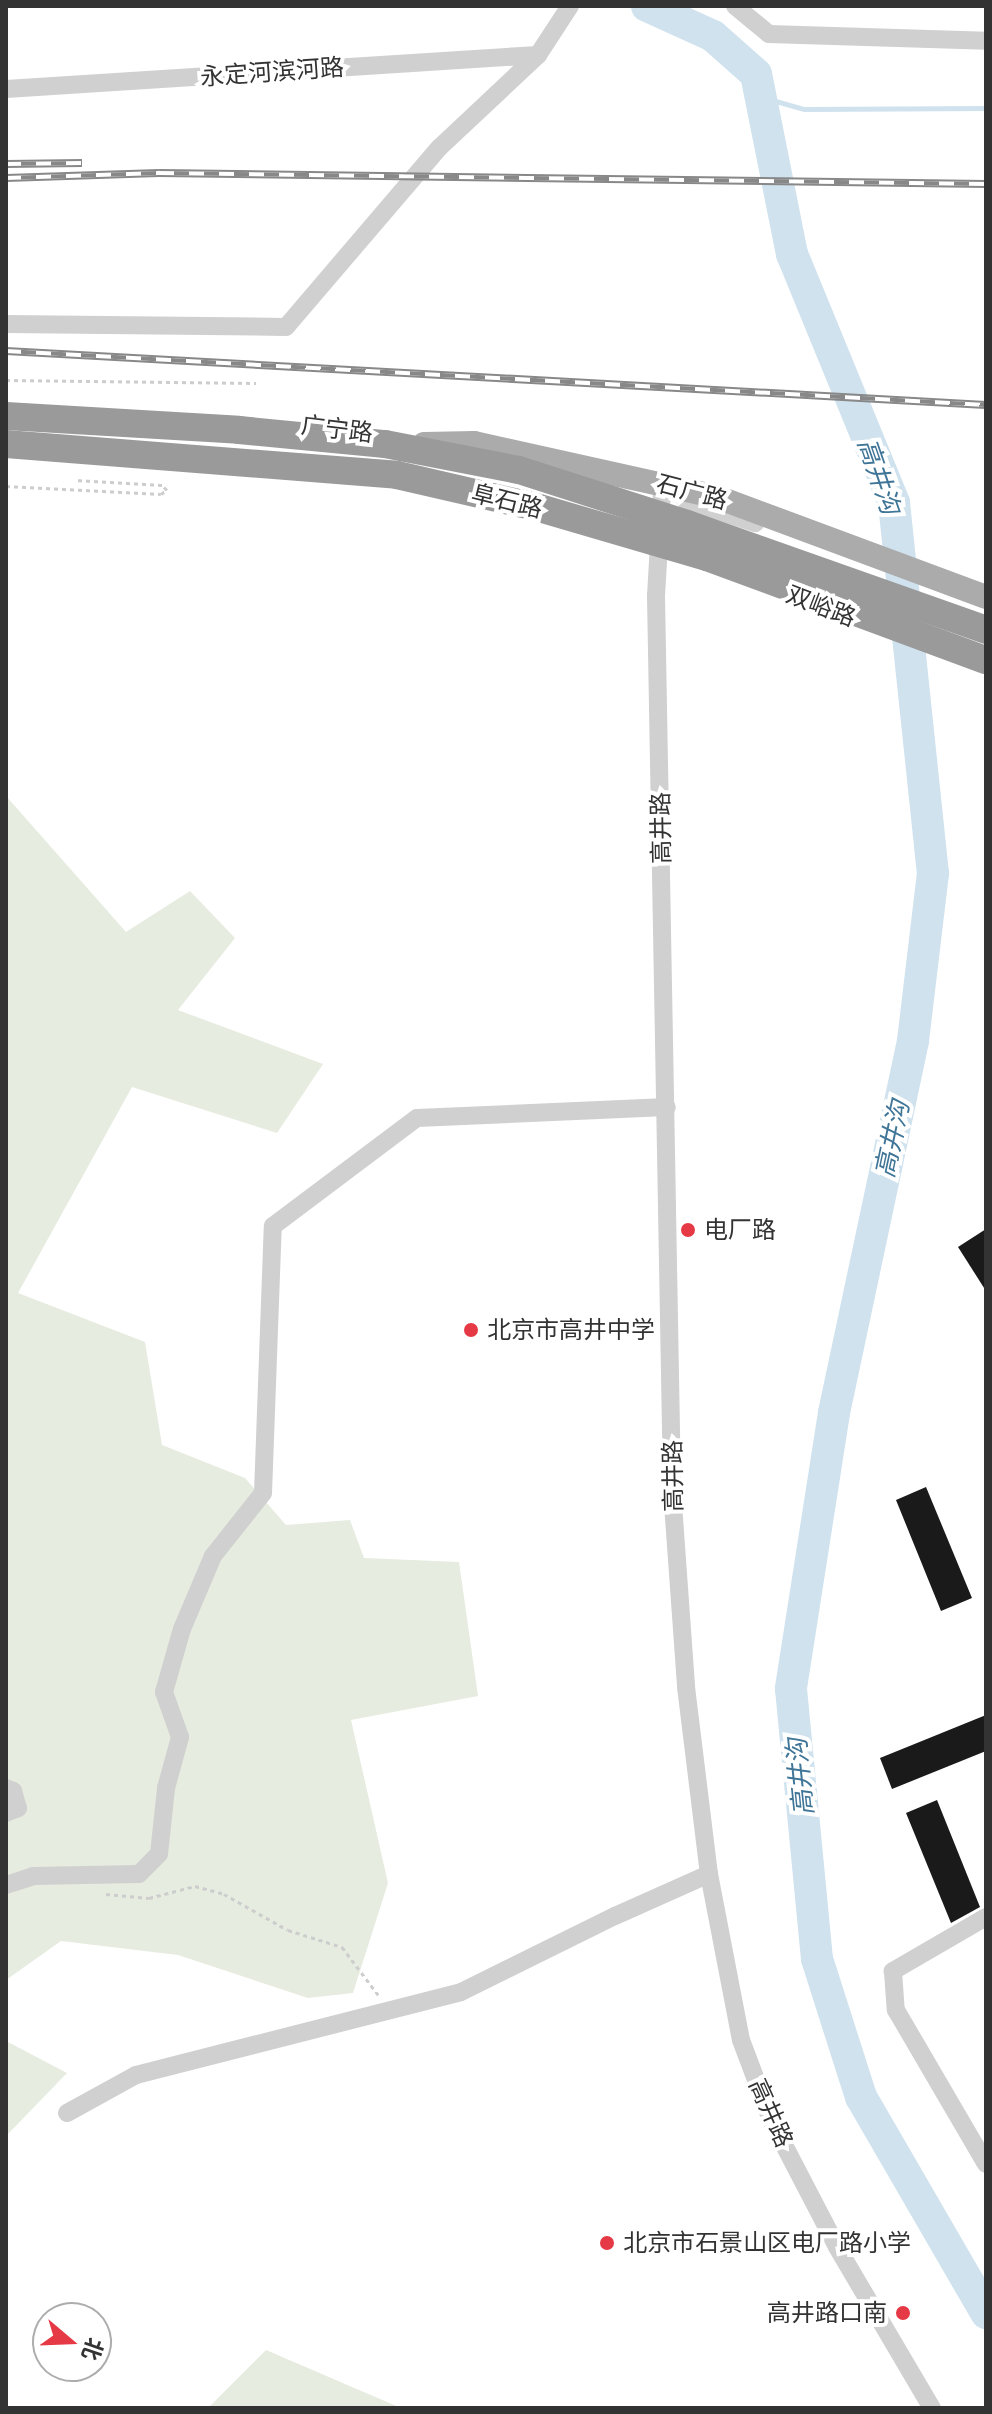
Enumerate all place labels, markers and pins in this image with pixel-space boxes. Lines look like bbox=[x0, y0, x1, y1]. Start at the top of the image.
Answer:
place label: 电厂路 bbox=[704, 1216, 776, 1244]
marker: 电厂路 bbox=[679, 1221, 697, 1239]
place label: 北京市高井中学 bbox=[487, 1316, 655, 1344]
marker: 北京市高井中学 bbox=[462, 1321, 480, 1339]
place label: 北京市石景山区电厂路小学 bbox=[623, 2229, 911, 2257]
marker: 北京市石景山区电厂路小学 bbox=[598, 2234, 616, 2252]
place label: 高井路口南 bbox=[767, 2299, 887, 2327]
marker: 高井路口南 bbox=[894, 2304, 912, 2322]

